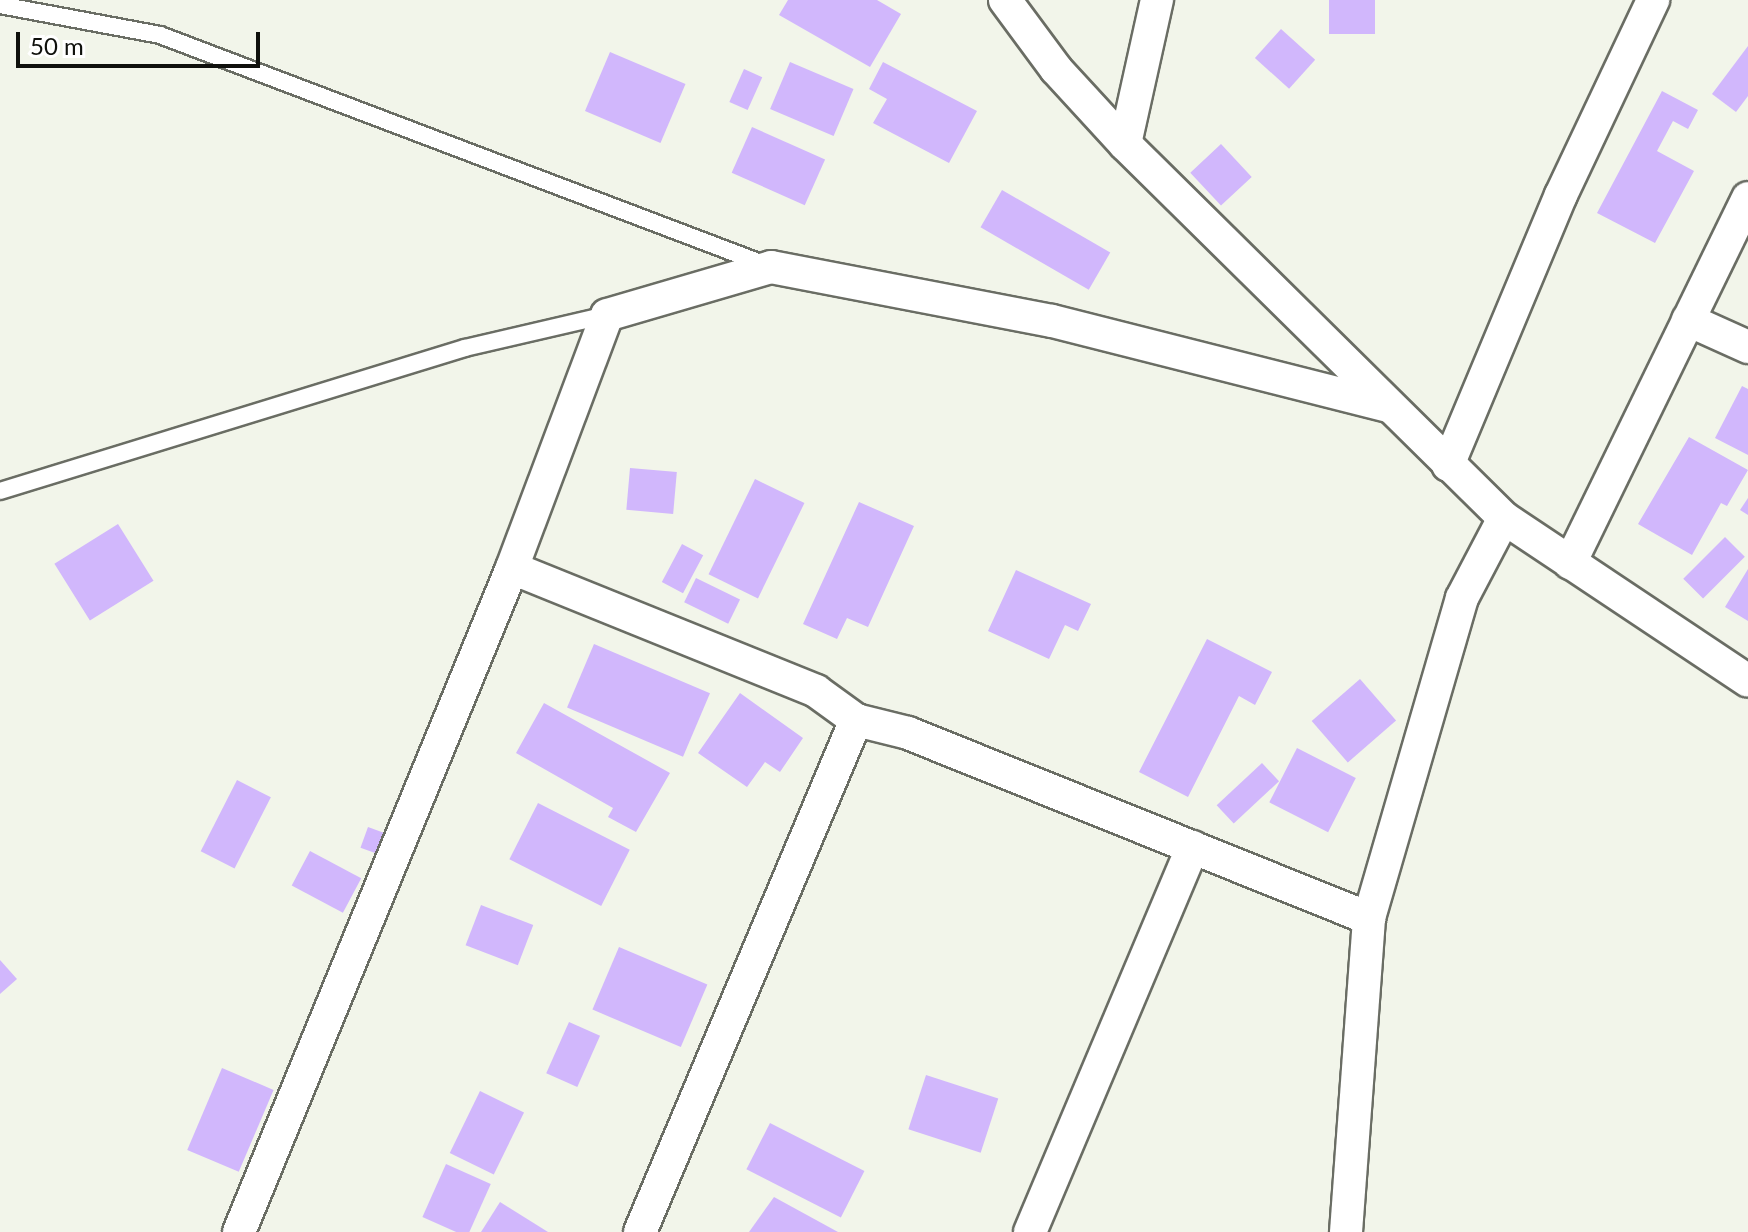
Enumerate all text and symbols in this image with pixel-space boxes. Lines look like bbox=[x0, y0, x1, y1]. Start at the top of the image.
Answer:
scale bar bbox=[20, 16, 264, 66]
text: 50 m bbox=[30, 31, 84, 60]

